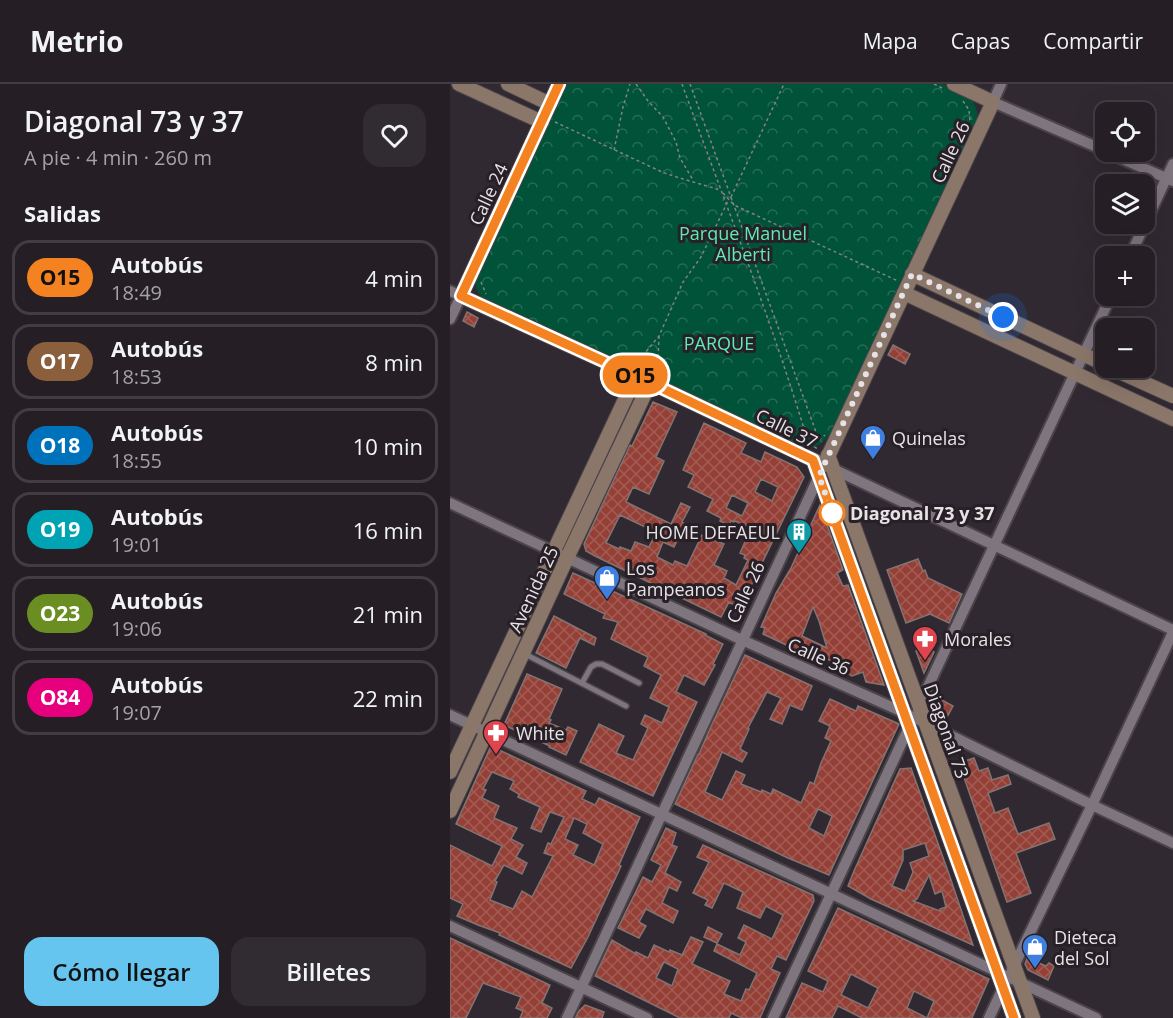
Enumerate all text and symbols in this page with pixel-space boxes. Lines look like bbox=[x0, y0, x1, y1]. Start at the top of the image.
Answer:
text: Metrio bbox=[30, 22, 124, 60]
text: Mapa bbox=[863, 27, 918, 55]
text: Capas bbox=[951, 27, 1010, 55]
text: Compartir bbox=[1043, 27, 1143, 55]
text: Diagonal 73 y 37 bbox=[24, 102, 244, 140]
map controls bbox=[1095, 102, 1155, 378]
button: locate bbox=[1095, 102, 1155, 162]
button: heart bbox=[363, 104, 426, 167]
street label: Calle 26 bbox=[925, 117, 975, 187]
text: A pie · 4 min · 260 m bbox=[24, 144, 212, 171]
street label: Calle 24 bbox=[463, 159, 513, 229]
button: layers bbox=[1095, 174, 1155, 234]
text: Salidas bbox=[24, 198, 101, 228]
park label: Parque Manuel Alberti bbox=[679, 221, 807, 266]
button: + bbox=[1095, 246, 1155, 306]
text: Autobús bbox=[111, 249, 203, 279]
text: O15 bbox=[40, 263, 80, 291]
text: 4 min bbox=[365, 263, 423, 293]
text: 18:49 bbox=[111, 279, 162, 306]
your location bbox=[988, 302, 1018, 332]
button: − bbox=[1095, 318, 1155, 378]
park label: PARQUE bbox=[684, 331, 754, 355]
text: Autobús bbox=[111, 333, 203, 363]
text: O17 bbox=[40, 347, 80, 375]
text: 8 min bbox=[365, 347, 423, 377]
line badge: O15 bbox=[600, 356, 669, 394]
text: O15 bbox=[615, 361, 655, 389]
text: 18:53 bbox=[111, 363, 162, 390]
street label: Calle 37 bbox=[752, 403, 822, 453]
text: Autobús bbox=[111, 417, 203, 447]
shop icon: Quinelas bbox=[858, 423, 888, 461]
place label: Quinelas bbox=[892, 426, 966, 450]
text: O18 bbox=[40, 431, 80, 459]
text: 10 min bbox=[353, 431, 423, 461]
text: 18:55 bbox=[111, 447, 162, 474]
marker: Diagonal 73 y 37 bbox=[819, 500, 845, 526]
text: Autobús bbox=[111, 501, 203, 531]
place label: Diagonal 73 y 37 bbox=[850, 501, 995, 525]
text: O19 bbox=[40, 515, 80, 543]
text: 16 min bbox=[353, 515, 423, 545]
building icon: HOME DEFAEUL bbox=[784, 517, 814, 555]
place label: HOME DEFAEUL bbox=[646, 520, 780, 544]
text: 19:01 bbox=[111, 531, 162, 558]
street label: Avenida 25 bbox=[503, 542, 563, 636]
place label: Los Pampeanos bbox=[626, 556, 725, 601]
street label: Calle 26 bbox=[720, 557, 770, 627]
shop icon: Los Pampeanos bbox=[592, 563, 622, 601]
text: Autobús bbox=[111, 585, 203, 615]
text: O23 bbox=[40, 599, 80, 627]
text: 21 min bbox=[353, 599, 423, 629]
text: 19:06 bbox=[111, 615, 162, 642]
pharmacy icon: Morales bbox=[910, 624, 940, 662]
place label: Morales bbox=[944, 627, 1012, 651]
street label: Calle 36 bbox=[784, 632, 854, 680]
text: Autobús bbox=[111, 669, 203, 699]
street label: Diagonal 73 bbox=[919, 680, 975, 782]
text: O84 bbox=[40, 683, 80, 711]
text: 22 min bbox=[353, 683, 423, 713]
text: 19:07 bbox=[111, 699, 162, 726]
pharmacy icon: White bbox=[481, 718, 511, 756]
place label: White bbox=[516, 721, 565, 745]
place label: Dieteca del Sol bbox=[1054, 925, 1117, 970]
shop icon: Dieteca del Sol bbox=[1020, 932, 1050, 970]
button: Cómo llegar bbox=[24, 937, 219, 1006]
button: Billetes bbox=[231, 937, 426, 1006]

